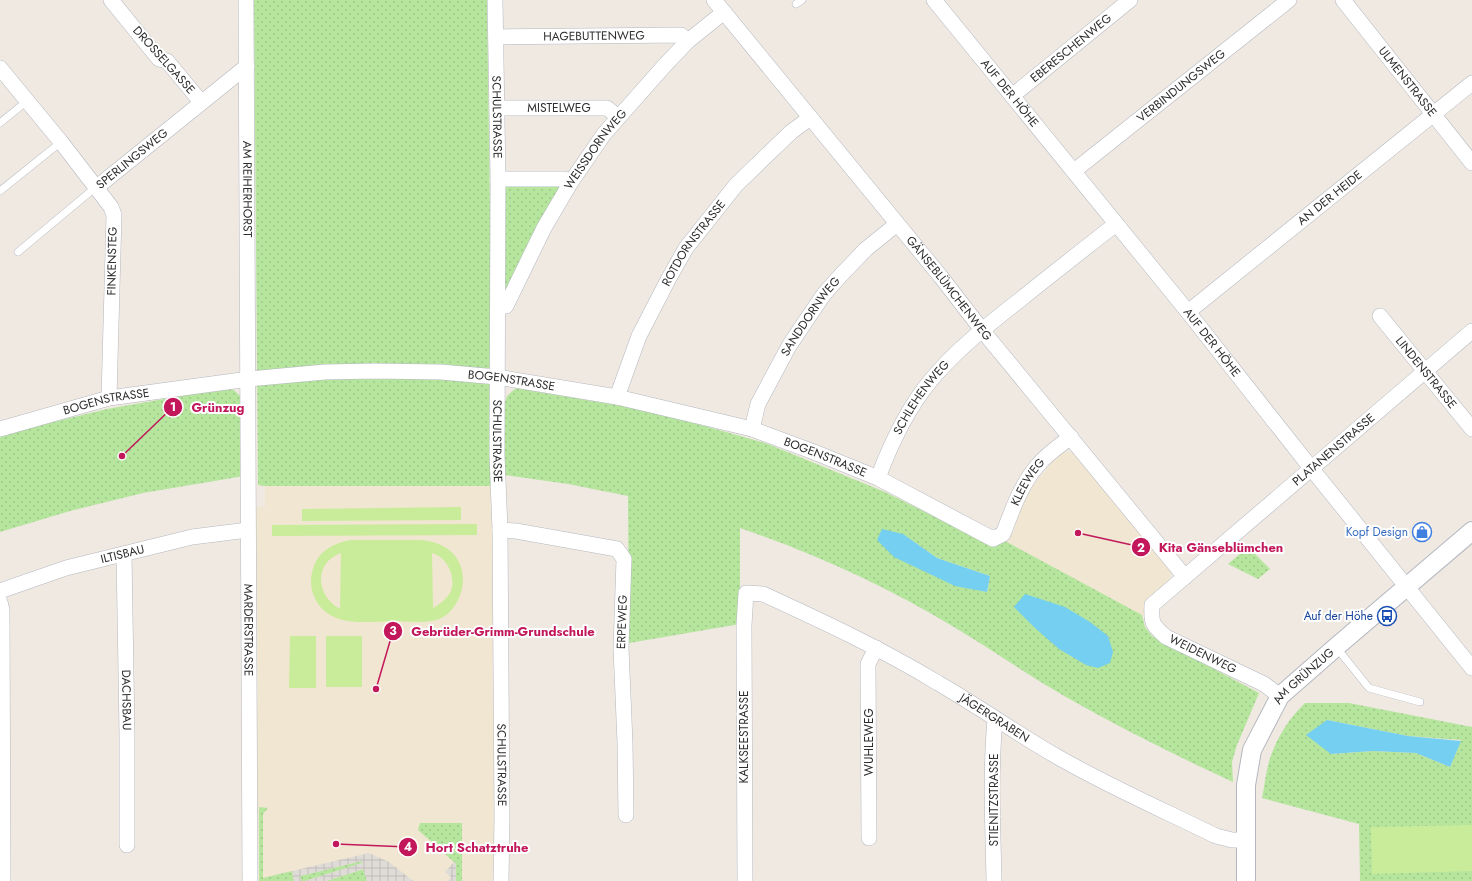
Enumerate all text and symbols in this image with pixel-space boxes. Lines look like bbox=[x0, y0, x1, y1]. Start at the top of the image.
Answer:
street label: EBERESCHENWEG bbox=[1026, 9, 1116, 87]
street label: DROSSELGASSE bbox=[129, 22, 199, 98]
street label: HAGEBUTTENWEG bbox=[543, 26, 645, 45]
street label: ULMENSTRASSE bbox=[1374, 43, 1441, 121]
street label: VERBINDUNGSWEG bbox=[1133, 45, 1229, 127]
street label: AUF DER HÖHE bbox=[976, 55, 1043, 131]
street label: SCHULSTRASSE bbox=[487, 75, 507, 159]
street label: MISTELWEG bbox=[527, 99, 591, 117]
street label: WEISSDORNWEG bbox=[560, 105, 631, 193]
street label: SPERLINGSWEG bbox=[92, 124, 172, 193]
street label: AM REIHERHORST bbox=[238, 141, 257, 238]
street label: AN DER HEIDE bbox=[1293, 166, 1366, 230]
street label: ROTDORNSTRASSE bbox=[657, 196, 730, 289]
street label: FINKENSTEG bbox=[102, 226, 122, 296]
street label: GÄNSEBLÜMCHENWEG bbox=[902, 232, 996, 345]
street label: SANDDORNWEG bbox=[776, 273, 844, 359]
street label: AUF DER HÖHE bbox=[1179, 304, 1245, 381]
street label: LINDENSTRASSE bbox=[1391, 333, 1461, 413]
street label: SCHLEHENWEG bbox=[889, 356, 954, 438]
street label: BOGENSTRASSE bbox=[467, 365, 557, 396]
street label: BOGENSTRASSE bbox=[61, 384, 151, 420]
callout: Grünzug bbox=[163, 395, 252, 420]
text: 1 bbox=[170, 398, 176, 416]
text: Grünzug bbox=[192, 398, 245, 417]
street label: SCHULSTRASSE bbox=[488, 399, 507, 483]
street label: PLATANENSTRASSE bbox=[1288, 409, 1379, 490]
street label: BOGENSTRASSE bbox=[781, 433, 870, 482]
street label: KLEEWEG bbox=[1006, 454, 1049, 509]
shop icon: Kopf Design bbox=[1411, 521, 1433, 543]
place label: Kopf Design bbox=[1346, 523, 1408, 541]
callout: Kita Gänseblümchen bbox=[1131, 535, 1292, 560]
text: Kita Gänseblümchen bbox=[1159, 538, 1283, 557]
text: 2 bbox=[1137, 539, 1145, 557]
street label: ILTISBAU bbox=[99, 540, 146, 568]
street label: MARDERSTRASSE bbox=[239, 584, 258, 676]
street label: ERPEWEG bbox=[612, 595, 632, 649]
bus stop icon: Auf der Höhe bbox=[1376, 605, 1398, 627]
place label: Auf der Höhe bbox=[1304, 607, 1373, 625]
callout: Gebrüder-Grimm-Grundschule bbox=[383, 619, 603, 644]
text: 3 bbox=[389, 622, 397, 640]
text: Gebrüder-Grimm-Grundschule bbox=[411, 622, 595, 641]
street label: WEIDENWEG bbox=[1166, 630, 1240, 678]
street label: AM GRÜNZUG bbox=[1268, 644, 1338, 707]
street label: DACHSBAU bbox=[117, 669, 136, 731]
street label: JÄGERGRABEN bbox=[954, 688, 1033, 747]
street label: KALKSEESTRASSE bbox=[735, 690, 753, 784]
street label: WUHLEWEG bbox=[860, 708, 878, 776]
street label: SCHULSTRASSE bbox=[492, 723, 511, 806]
street label: STIENITZSTRASSE bbox=[985, 754, 1003, 846]
callout: Hort Schatztruhe bbox=[398, 835, 537, 860]
text: 4 bbox=[404, 838, 412, 856]
text: Hort Schatztruhe bbox=[426, 838, 529, 857]

